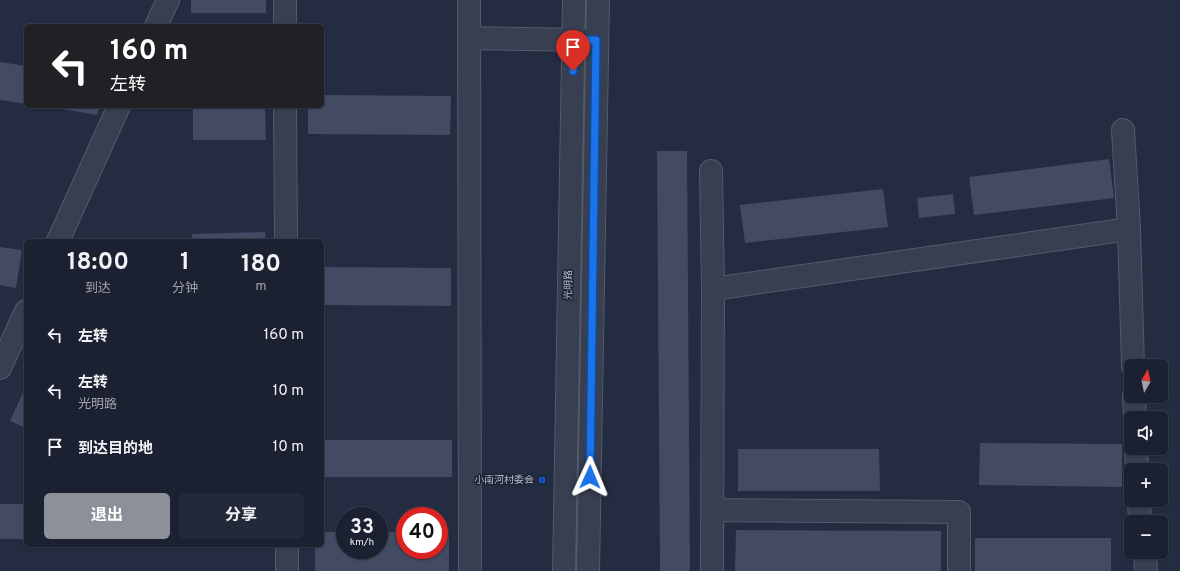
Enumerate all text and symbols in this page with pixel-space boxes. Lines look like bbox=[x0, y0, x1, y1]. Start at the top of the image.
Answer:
pin bbox=[556, 30, 590, 71]
text: 160 m bbox=[110, 34, 188, 70]
icon: arrive bbox=[562, 36, 584, 58]
icon: left bbox=[44, 40, 96, 92]
text: 左转 bbox=[110, 74, 146, 97]
text: 18:00 bbox=[67, 248, 129, 278]
text: 1 bbox=[180, 248, 190, 278]
text: 180 bbox=[241, 250, 281, 280]
street label: 光明路 bbox=[562, 270, 576, 300]
text: m bbox=[256, 279, 267, 295]
text: 到达 bbox=[85, 281, 111, 297]
text: 分钟 bbox=[172, 281, 198, 297]
icon: left bbox=[44, 324, 66, 346]
text: 160 m bbox=[264, 326, 304, 345]
text: 左转 bbox=[78, 328, 108, 347]
north arrow bbox=[1124, 359, 1168, 403]
map controls bbox=[1124, 359, 1168, 559]
text: 左转 bbox=[78, 374, 108, 393]
icon: left bbox=[44, 380, 66, 402]
text: 10 m bbox=[273, 382, 304, 401]
text: 光明路 bbox=[78, 397, 117, 413]
button: sound bbox=[1124, 411, 1168, 455]
icon: arrive bbox=[44, 436, 66, 458]
text: 10 m bbox=[273, 438, 304, 457]
text: 到达目的地 bbox=[78, 440, 153, 459]
position arrow bbox=[569, 456, 611, 498]
button: + bbox=[1124, 463, 1168, 507]
place label: 小南河村委会 bbox=[474, 474, 534, 487]
marker: 小南河村委会 bbox=[537, 475, 547, 485]
button: 退出 bbox=[44, 493, 170, 539]
button: 分享 bbox=[178, 493, 304, 539]
speed limit sign: 40 bbox=[396, 507, 448, 559]
text: 33 bbox=[350, 515, 374, 541]
button: − bbox=[1124, 515, 1168, 559]
text: km/h bbox=[350, 536, 374, 549]

